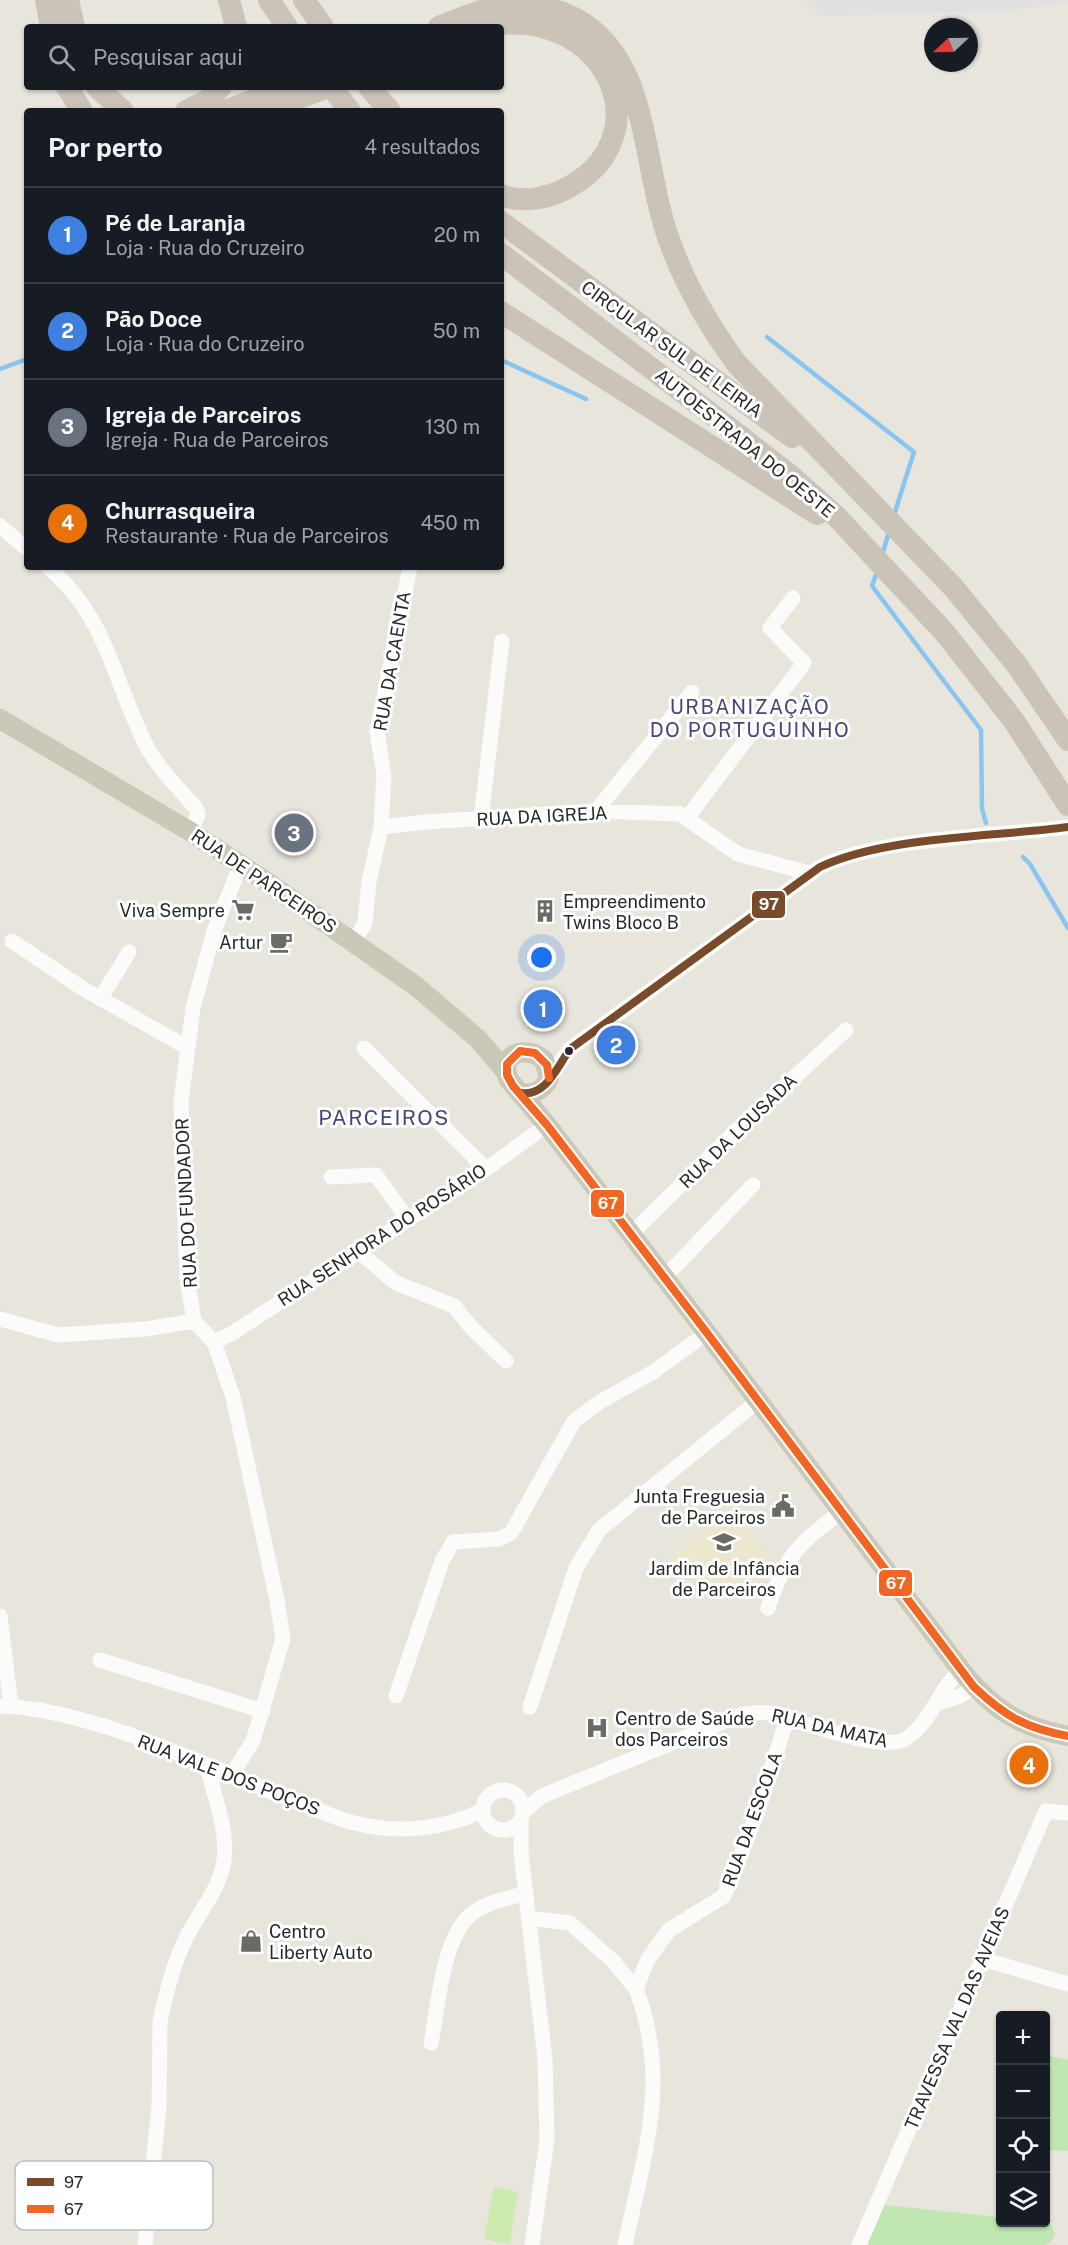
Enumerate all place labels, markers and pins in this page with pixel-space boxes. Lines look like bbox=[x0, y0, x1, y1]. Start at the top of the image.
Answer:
pin: 3 bbox=[274, 810, 314, 856]
place label: Empreendimento Twins Bloco B bbox=[563, 891, 706, 933]
supermarket icon: Viva Sempre bbox=[230, 897, 256, 923]
building icon: Empreendimento Twins Bloco B bbox=[532, 898, 558, 924]
place label: Viva Sempre bbox=[120, 900, 225, 921]
cafe icon: Artur bbox=[268, 929, 294, 955]
place label: Artur bbox=[219, 932, 263, 953]
pin: 1 bbox=[524, 986, 562, 1032]
pin: 2 bbox=[596, 1022, 636, 1068]
unlabelled marker bbox=[563, 1045, 575, 1057]
place label: Junta Freguesia de Parceiros bbox=[633, 1486, 765, 1528]
public building icon: Junta Freguesia de Parceiros bbox=[770, 1493, 796, 1519]
school or university icon: Jardim de Infância de Parceiros bbox=[711, 1529, 737, 1555]
place label: Jardim de Infância de Parceiros bbox=[649, 1558, 799, 1600]
place label: Centro de Saúde dos Parceiros bbox=[615, 1708, 754, 1750]
hospital icon: Centro de Saúde dos Parceiros bbox=[584, 1715, 610, 1741]
pin: 4 bbox=[1010, 1742, 1048, 1788]
place label: Centro Liberty Auto bbox=[269, 1921, 373, 1963]
shop icon: Centro Liberty Auto bbox=[238, 1928, 264, 1954]

